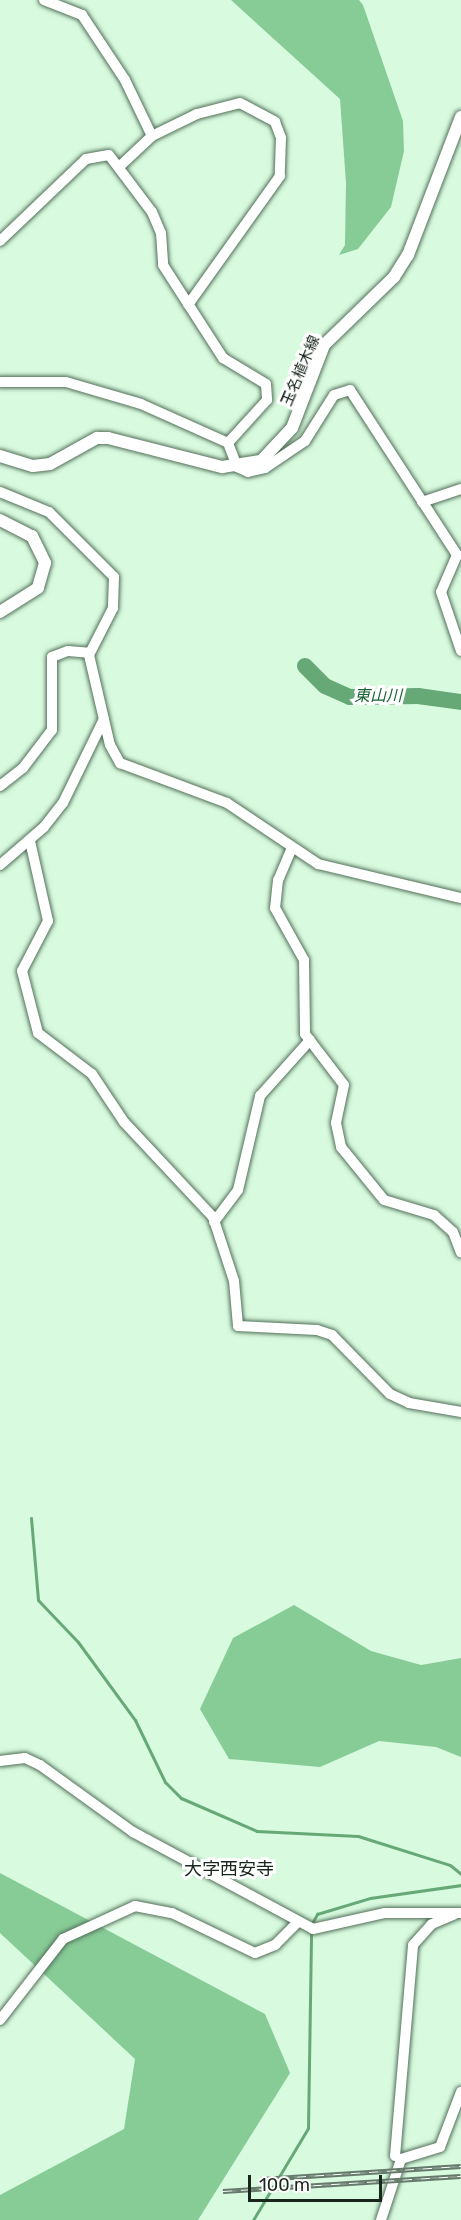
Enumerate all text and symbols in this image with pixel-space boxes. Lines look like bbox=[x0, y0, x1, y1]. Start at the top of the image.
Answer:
street label: 玉名植木線 bbox=[278, 333, 324, 409]
water label: 東山川 bbox=[354, 686, 402, 706]
district label: 大字西安寺 bbox=[184, 1858, 274, 1880]
scale bar bbox=[251, 2163, 384, 2201]
text: 100 m bbox=[259, 2174, 310, 2196]

